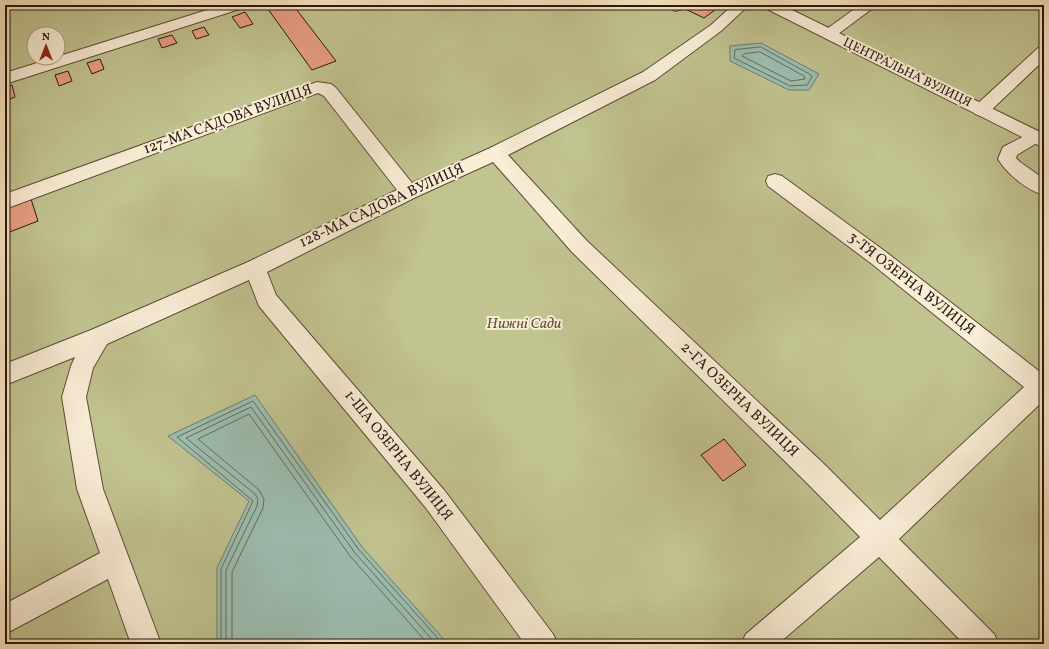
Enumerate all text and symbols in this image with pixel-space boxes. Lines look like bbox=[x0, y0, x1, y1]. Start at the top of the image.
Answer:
north arrow bbox=[26, 26, 66, 66]
text: N bbox=[42, 30, 50, 45]
street label: ЦЕНТРАЛЬНА ВУЛИЦЯ bbox=[840, 34, 974, 112]
street label: 127-МА САДОВА ВУЛИЦЯ bbox=[141, 80, 315, 160]
street label: 128-МА САДОВА ВУЛИЦЯ bbox=[296, 159, 468, 253]
street label: 3-ТЯ ОЗЕРНА ВУЛИЦЯ bbox=[843, 228, 979, 340]
park label: Нижні Сади bbox=[487, 314, 562, 335]
street label: 2-ГА ОЗЕРНА ВУЛИЦЯ bbox=[675, 338, 803, 462]
street label: 1-ША ОЗЕРНА ВУЛИЦЯ bbox=[339, 386, 457, 526]

